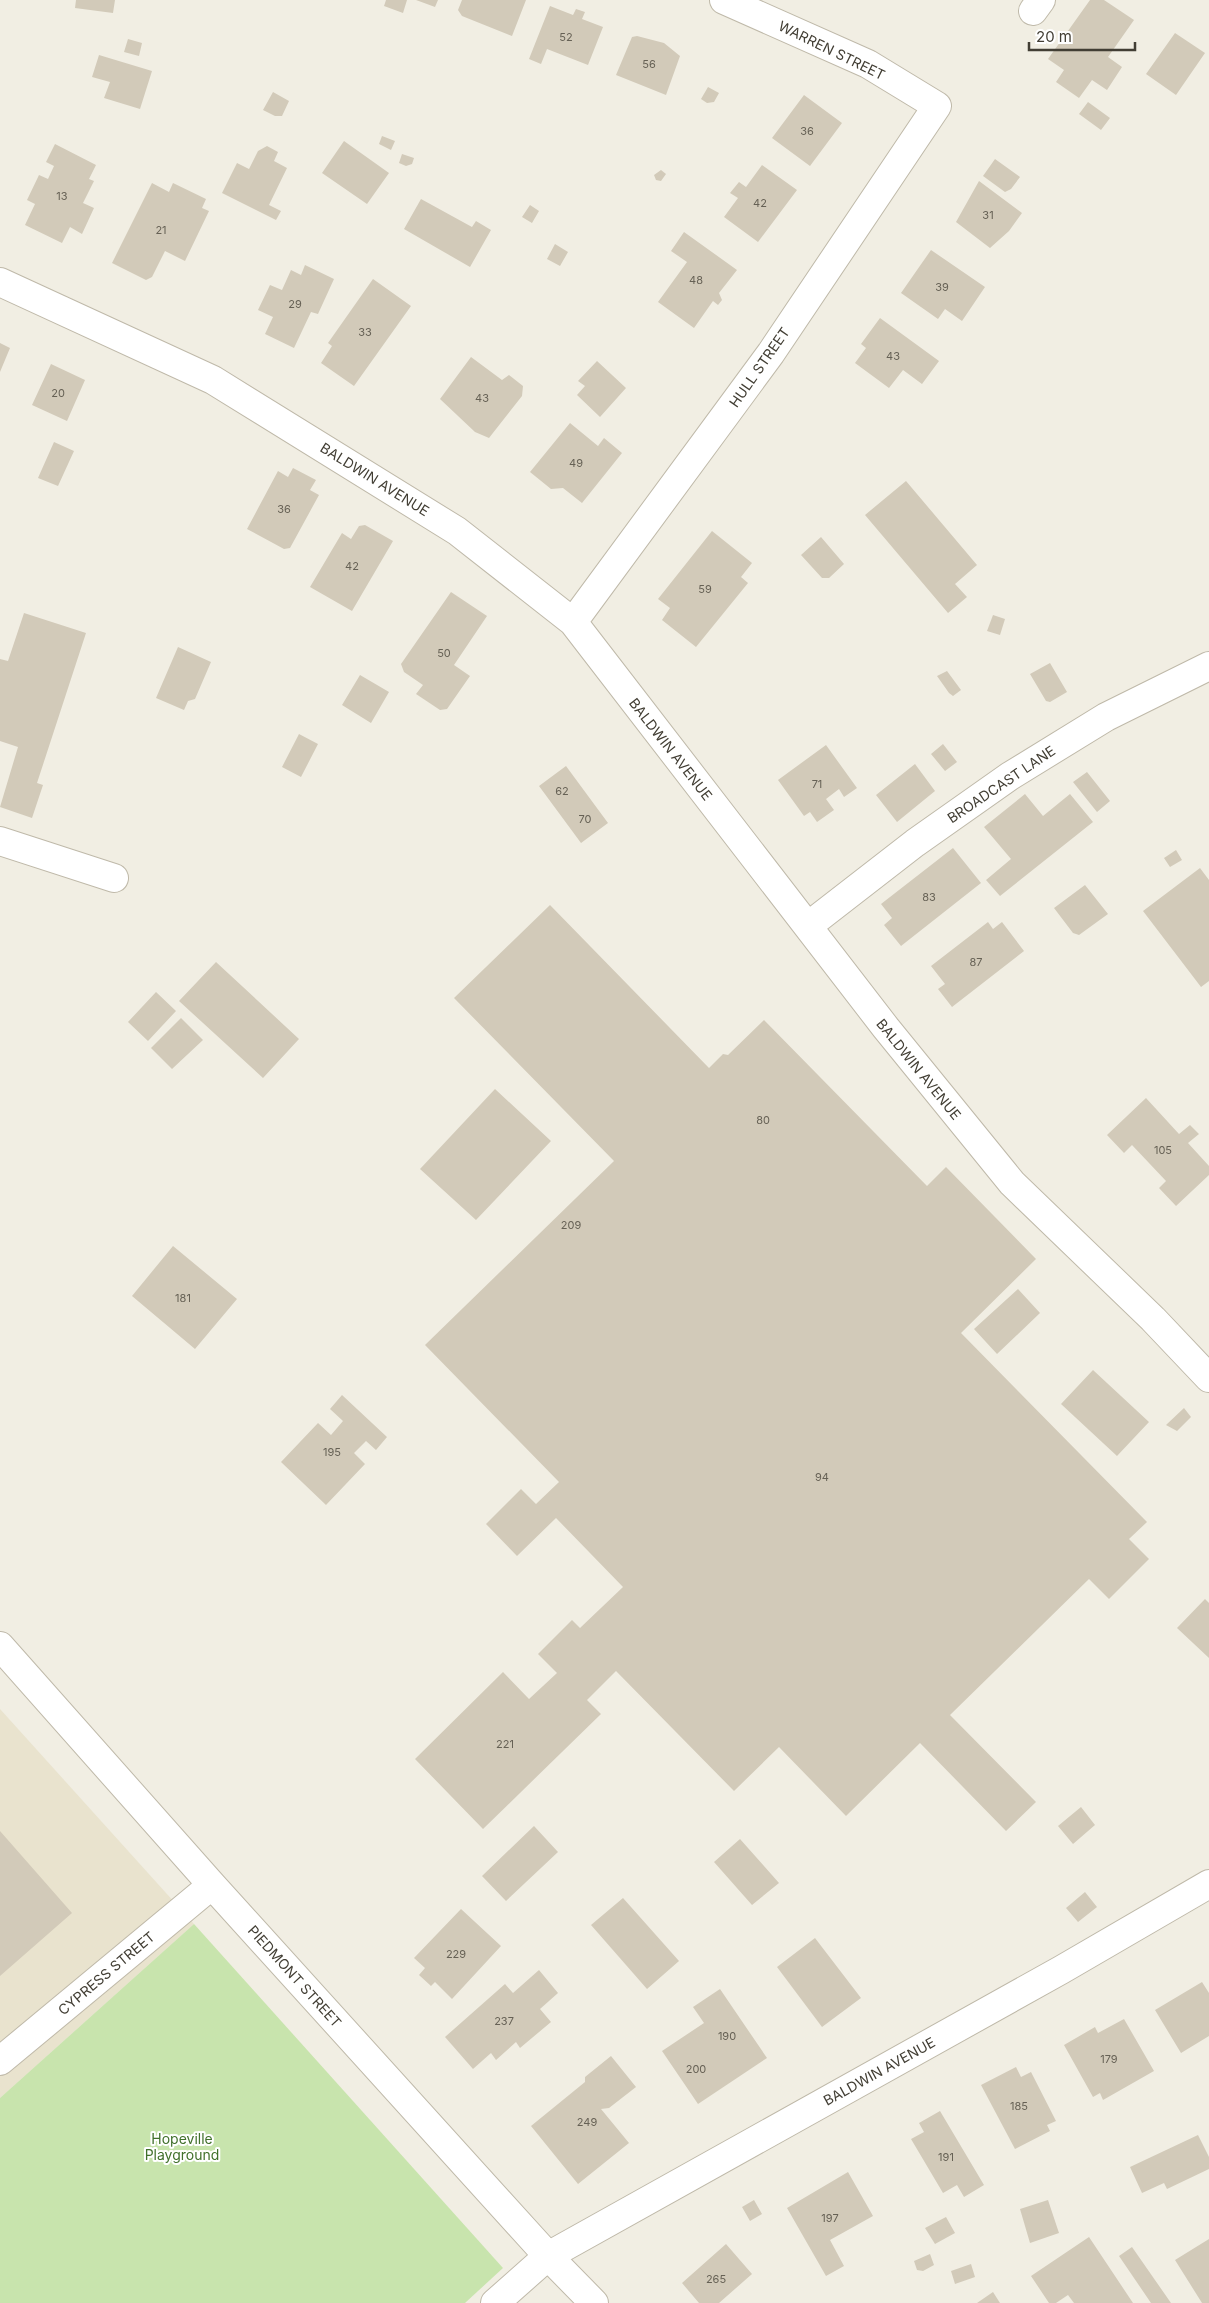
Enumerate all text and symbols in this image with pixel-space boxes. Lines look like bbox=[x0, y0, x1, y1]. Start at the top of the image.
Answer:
street label: WARREN STREET bbox=[776, 17, 888, 83]
scale bar bbox=[1029, 20, 1135, 52]
text: 20 m bbox=[1036, 27, 1072, 46]
house number: 52 bbox=[559, 30, 573, 44]
house number: 56 bbox=[642, 57, 656, 71]
house number: 36 bbox=[800, 124, 814, 138]
house number: 13 bbox=[56, 189, 68, 203]
house number: 42 bbox=[753, 196, 767, 210]
house number: 31 bbox=[982, 208, 994, 222]
house number: 21 bbox=[155, 223, 167, 237]
house number: 48 bbox=[689, 273, 703, 287]
house number: 39 bbox=[935, 280, 949, 294]
house number: 29 bbox=[288, 297, 302, 311]
street label: HULL STREET bbox=[725, 324, 793, 410]
house number: 33 bbox=[358, 325, 372, 339]
house number: 43 bbox=[886, 349, 900, 363]
house number: 20 bbox=[51, 386, 65, 400]
house number: 43 bbox=[475, 391, 489, 405]
street label: BALDWIN AVENUE bbox=[317, 439, 433, 519]
house number: 49 bbox=[569, 456, 583, 470]
house number: 36 bbox=[277, 502, 291, 516]
house number: 42 bbox=[345, 559, 359, 573]
house number: 59 bbox=[698, 582, 712, 596]
house number: 50 bbox=[437, 646, 451, 660]
street label: BALDWIN AVENUE bbox=[626, 694, 716, 804]
street label: BROADCAST LANE bbox=[944, 742, 1058, 826]
house number: 71 bbox=[812, 777, 822, 791]
house number: 62 bbox=[555, 784, 569, 798]
house number: 70 bbox=[579, 812, 592, 826]
house number: 83 bbox=[922, 890, 936, 904]
house number: 87 bbox=[969, 955, 983, 969]
street label: BALDWIN AVENUE bbox=[873, 1015, 965, 1123]
house number: 80 bbox=[756, 1113, 770, 1127]
house number: 105 bbox=[1154, 1143, 1172, 1157]
house number: 209 bbox=[561, 1218, 581, 1232]
house number: 181 bbox=[175, 1291, 191, 1305]
house number: 195 bbox=[323, 1445, 341, 1459]
house number: 94 bbox=[815, 1470, 829, 1484]
house number: 221 bbox=[496, 1737, 514, 1751]
street label: PIEDMONT STREET bbox=[245, 1922, 345, 2030]
street label: CYPRESS STREET bbox=[54, 1928, 158, 2018]
house number: 229 bbox=[446, 1947, 466, 1961]
house number: 237 bbox=[494, 2014, 514, 2028]
house number: 190 bbox=[718, 2029, 736, 2043]
street label: BALDWIN AVENUE bbox=[820, 2033, 938, 2109]
house number: 179 bbox=[1100, 2052, 1118, 2066]
house number: 200 bbox=[686, 2062, 706, 2076]
house number: 185 bbox=[1010, 2099, 1028, 2113]
house number: 249 bbox=[577, 2115, 597, 2129]
park label: Hopeville Playground bbox=[145, 2130, 219, 2163]
house number: 191 bbox=[938, 2150, 954, 2164]
house number: 197 bbox=[821, 2211, 839, 2225]
house number: 265 bbox=[706, 2272, 726, 2286]

